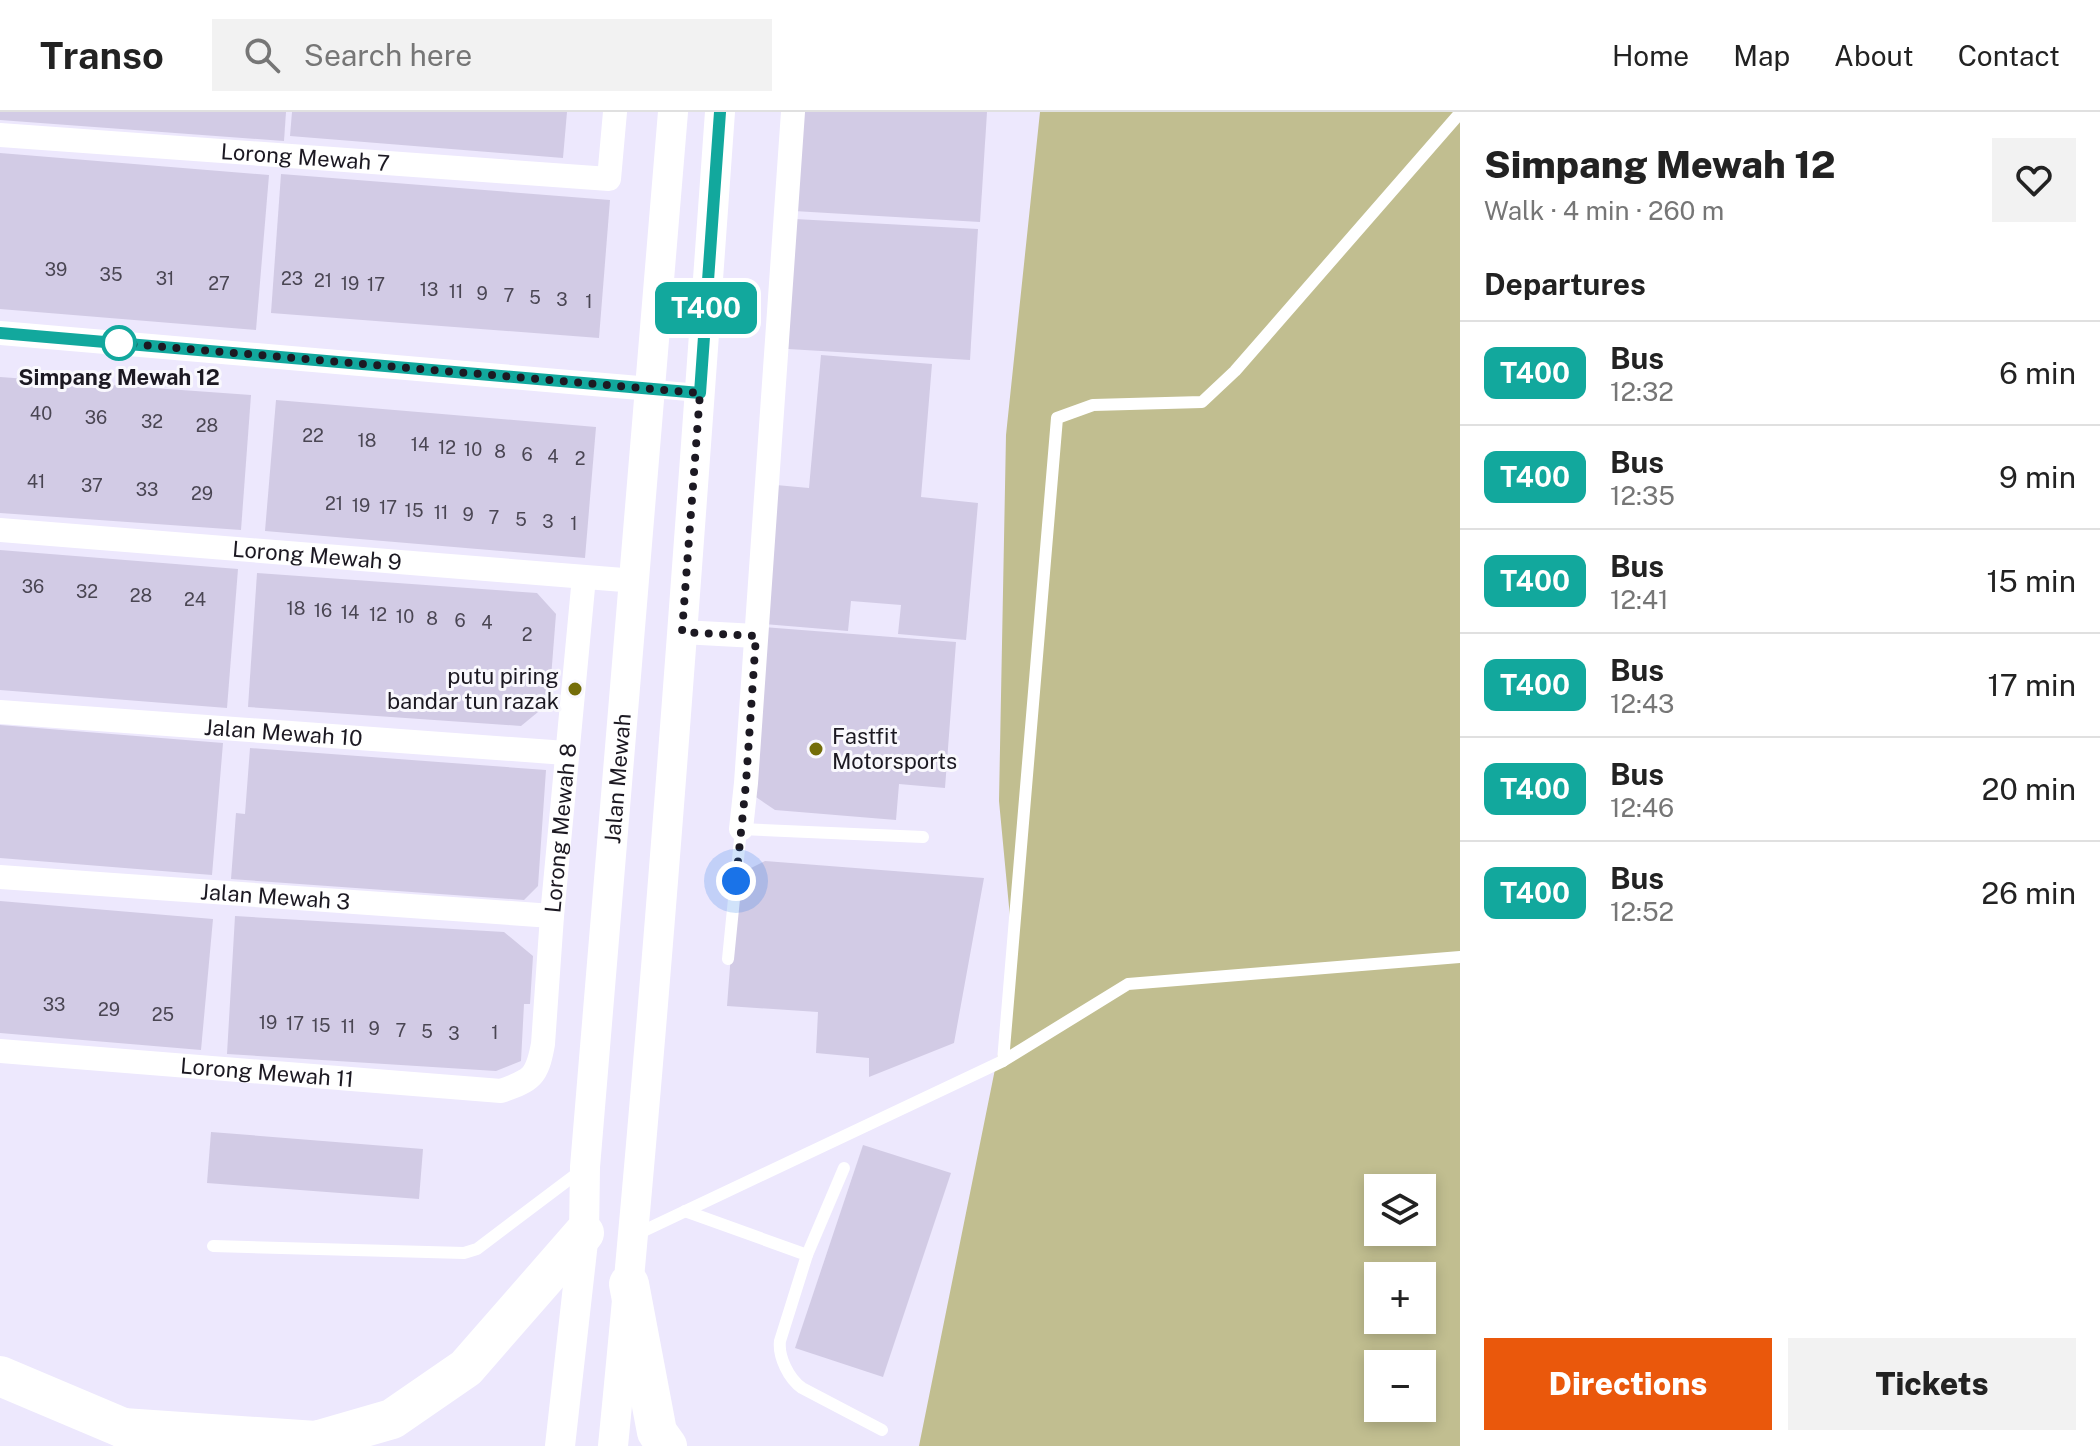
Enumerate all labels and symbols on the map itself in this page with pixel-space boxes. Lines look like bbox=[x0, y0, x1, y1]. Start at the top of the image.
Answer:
street label: Lorong Mewah 7 bbox=[220, 138, 391, 176]
house number: 39 bbox=[45, 259, 67, 280]
house number: 35 bbox=[100, 264, 122, 285]
house number: 31 bbox=[156, 268, 174, 289]
house number: 23 bbox=[281, 268, 303, 289]
house number: 21 bbox=[314, 270, 332, 291]
house number: 27 bbox=[208, 273, 230, 294]
house number: 19 bbox=[341, 273, 359, 294]
house number: 17 bbox=[367, 274, 385, 295]
house number: 13 bbox=[420, 279, 438, 300]
house number: 11 bbox=[449, 281, 463, 302]
line badge: T400 bbox=[650, 282, 762, 334]
house number: 9 bbox=[476, 283, 488, 304]
house number: 7 bbox=[504, 285, 514, 306]
house number: 5 bbox=[529, 287, 541, 308]
house number: 3 bbox=[556, 289, 568, 310]
house number: 1 bbox=[585, 291, 593, 312]
marker: Simpang Mewah 12 bbox=[102, 326, 136, 360]
place label: Simpang Mewah 12 bbox=[18, 364, 220, 390]
house number: 40 bbox=[30, 403, 52, 424]
house number: 36 bbox=[85, 407, 107, 428]
house number: 32 bbox=[141, 411, 163, 432]
house number: 28 bbox=[196, 415, 218, 436]
house number: 22 bbox=[302, 425, 324, 446]
house number: 18 bbox=[358, 430, 376, 451]
house number: 14 bbox=[411, 434, 429, 455]
house number: 12 bbox=[438, 437, 456, 458]
house number: 10 bbox=[464, 439, 482, 460]
house number: 8 bbox=[494, 441, 506, 462]
house number: 6 bbox=[521, 444, 533, 465]
house number: 4 bbox=[547, 446, 559, 467]
house number: 2 bbox=[575, 448, 585, 469]
house number: 41 bbox=[27, 471, 45, 492]
house number: 37 bbox=[81, 475, 103, 496]
house number: 33 bbox=[136, 479, 158, 500]
house number: 29 bbox=[191, 483, 213, 504]
house number: 21 bbox=[325, 493, 343, 514]
house number: 19 bbox=[352, 495, 370, 516]
house number: 17 bbox=[379, 497, 397, 518]
house number: 15 bbox=[405, 500, 423, 521]
house number: 11 bbox=[434, 502, 448, 523]
house number: 9 bbox=[462, 504, 474, 525]
house number: 7 bbox=[489, 507, 499, 528]
house number: 5 bbox=[515, 509, 527, 530]
house number: 3 bbox=[542, 511, 554, 532]
house number: 1 bbox=[570, 513, 578, 534]
street label: Lorong Mewah 9 bbox=[231, 536, 403, 575]
house number: 36 bbox=[22, 576, 44, 597]
house number: 32 bbox=[76, 581, 98, 602]
house number: 28 bbox=[130, 585, 152, 606]
house number: 24 bbox=[184, 589, 206, 610]
house number: 18 bbox=[287, 598, 305, 619]
house number: 16 bbox=[314, 600, 332, 621]
house number: 14 bbox=[341, 602, 359, 623]
house number: 12 bbox=[369, 604, 387, 625]
house number: 10 bbox=[396, 606, 414, 627]
house number: 8 bbox=[426, 608, 438, 629]
house number: 6 bbox=[454, 610, 466, 631]
house number: 4 bbox=[481, 612, 493, 633]
house number: 2 bbox=[522, 624, 532, 645]
place label: putu piring bandar tun razak bbox=[387, 663, 559, 714]
marker: putu piring bandar tun razak bbox=[566, 680, 584, 698]
street label: Jalan Mewah bbox=[599, 712, 636, 845]
street label: Jalan Mewah 10 bbox=[203, 714, 363, 751]
place label: Fastfit Motorsports bbox=[832, 723, 957, 774]
marker: Fastfit Motorsports bbox=[807, 740, 825, 758]
street label: Lorong Mewah 8 bbox=[539, 742, 581, 914]
your location bbox=[716, 861, 756, 901]
street label: Jalan Mewah 3 bbox=[199, 878, 351, 915]
house number: 33 bbox=[43, 994, 65, 1015]
house number: 29 bbox=[98, 999, 120, 1020]
house number: 25 bbox=[152, 1004, 174, 1025]
house number: 19 bbox=[259, 1012, 277, 1033]
house number: 17 bbox=[286, 1013, 304, 1034]
house number: 15 bbox=[312, 1015, 330, 1036]
house number: 11 bbox=[341, 1016, 355, 1037]
house number: 9 bbox=[368, 1018, 380, 1039]
house number: 7 bbox=[396, 1020, 406, 1041]
house number: 5 bbox=[421, 1021, 433, 1042]
house number: 1 bbox=[491, 1022, 499, 1043]
house number: 3 bbox=[448, 1023, 460, 1044]
street label: Lorong Mewah 11 bbox=[179, 1052, 355, 1092]

